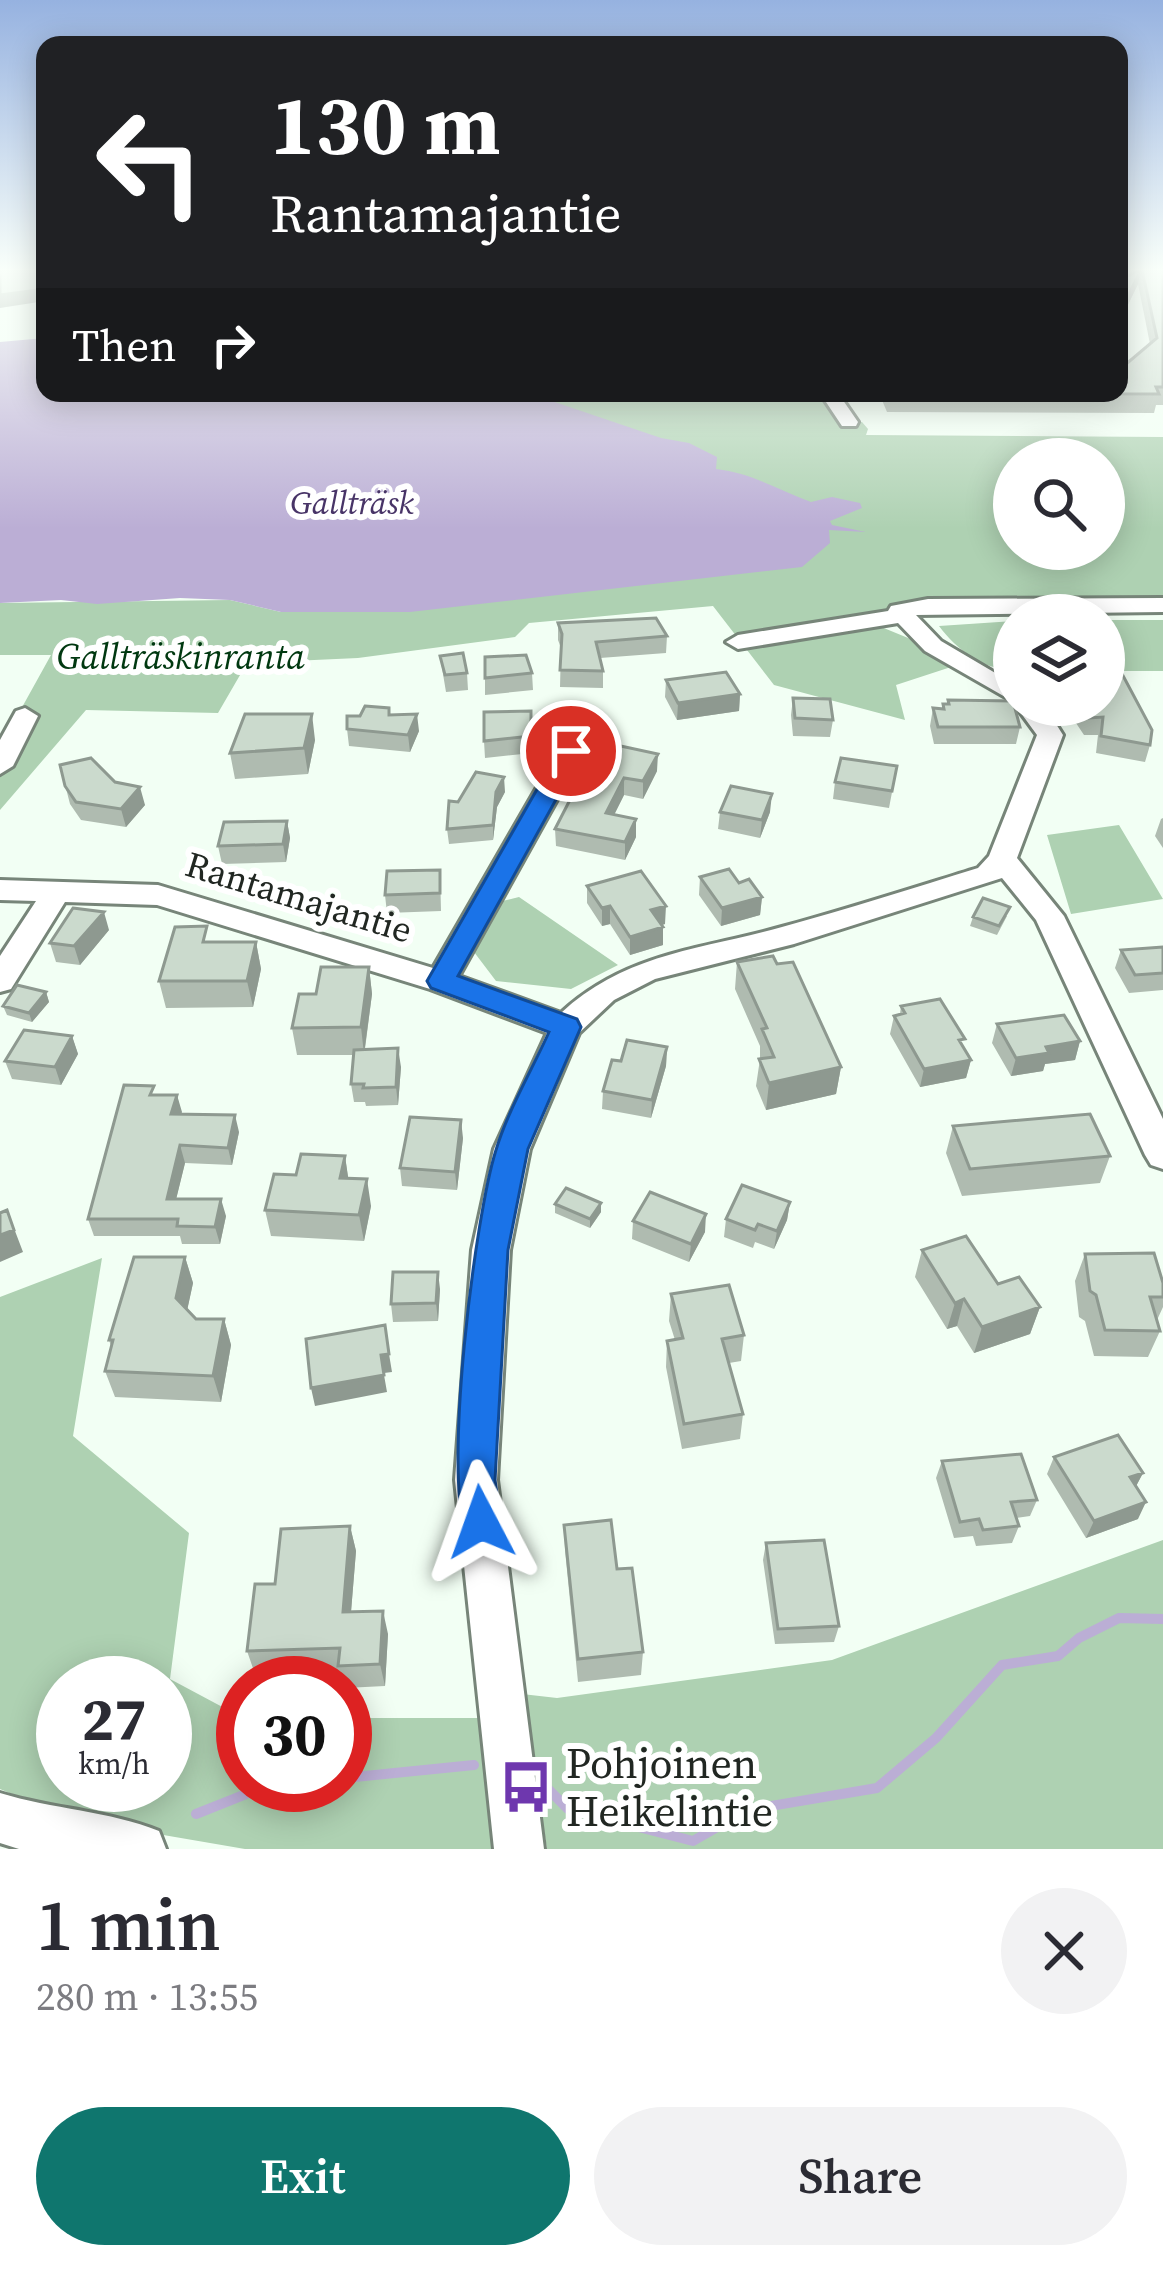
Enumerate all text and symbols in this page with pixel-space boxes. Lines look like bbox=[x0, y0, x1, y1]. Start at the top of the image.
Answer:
text: 130 m bbox=[270, 67, 501, 182]
icon: left bbox=[72, 84, 228, 240]
text: Rantamajantie bbox=[270, 176, 622, 250]
icon: right bbox=[200, 312, 266, 378]
text: Then bbox=[72, 314, 176, 376]
map controls bbox=[993, 438, 1125, 726]
button: search bbox=[993, 438, 1125, 570]
water label: Gallträsk bbox=[290, 480, 414, 525]
button: layers bbox=[993, 594, 1125, 726]
park label: Gallträskinranta bbox=[57, 632, 305, 681]
pin bbox=[520, 700, 622, 802]
icon: arrive bbox=[538, 718, 604, 784]
street label: Rantamajantie bbox=[180, 839, 418, 955]
position arrow bbox=[418, 1459, 544, 1585]
speed limit sign: 30 bbox=[216, 1656, 372, 1812]
text: 27 bbox=[81, 1678, 147, 1760]
place label: Pohjoinen Heikelintie bbox=[566, 1734, 773, 1840]
text: km/h bbox=[78, 1743, 150, 1784]
bus stop icon: Pohjoinen Heikelintie bbox=[497, 1758, 555, 1816]
text: 1 min bbox=[36, 1875, 221, 1974]
button: close bbox=[1001, 1888, 1127, 2014]
text: 280 m · 13:55 bbox=[36, 1970, 258, 2023]
button: Exit bbox=[36, 2107, 570, 2245]
button: Share bbox=[594, 2107, 1127, 2245]

